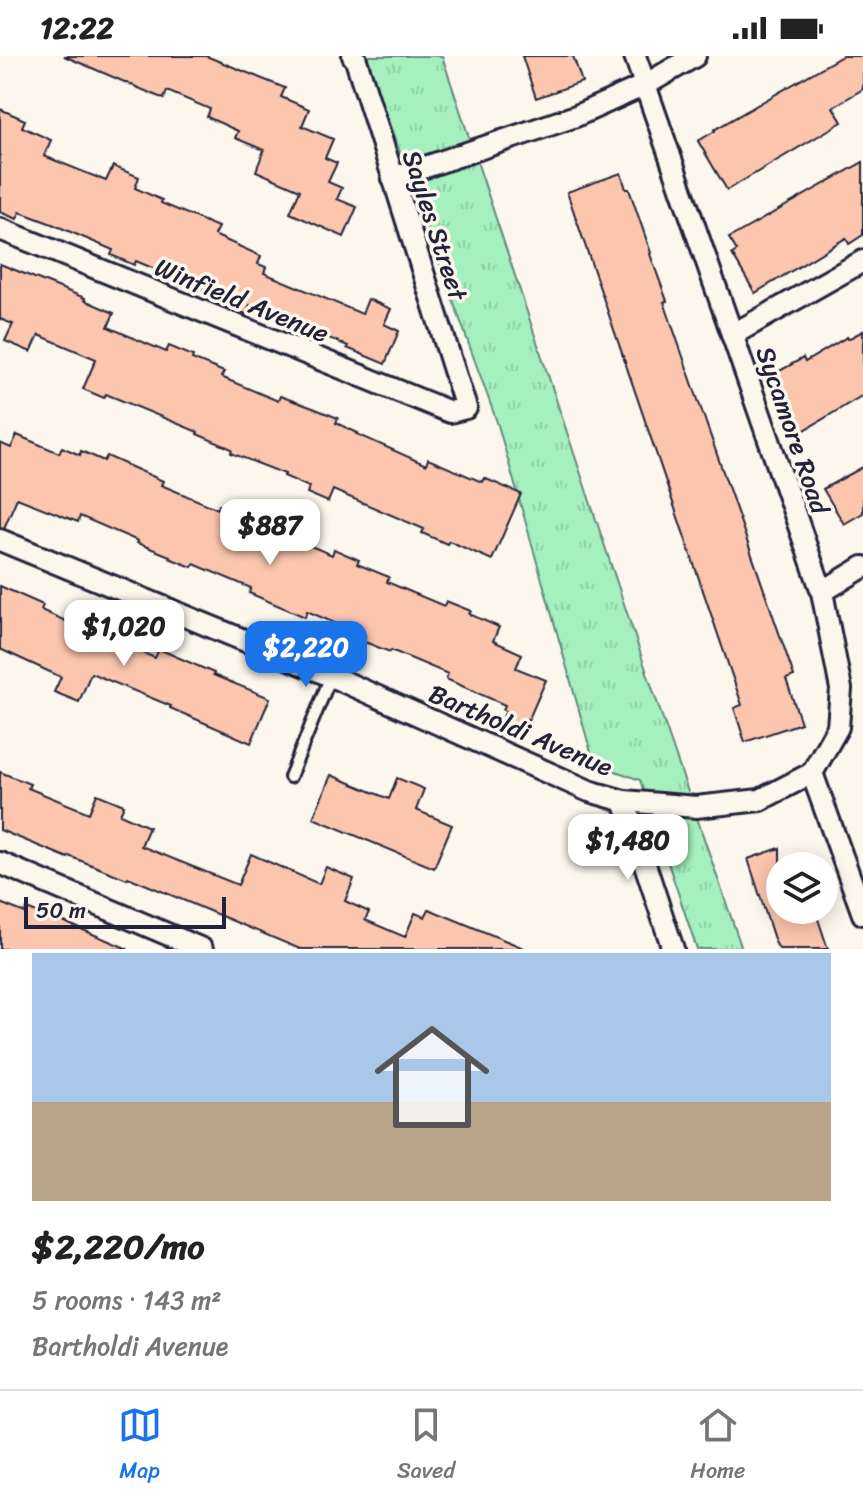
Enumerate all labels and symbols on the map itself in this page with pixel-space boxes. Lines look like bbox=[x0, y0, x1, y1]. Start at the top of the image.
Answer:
street label: Sayles Street bbox=[389, 144, 481, 308]
street label: Winfield Avenue bbox=[148, 244, 336, 356]
street label: Sycamore Road bbox=[743, 340, 844, 522]
pin: $887 bbox=[223, 499, 317, 567]
pin: $1,020 bbox=[59, 600, 189, 668]
pin: $2,220 bbox=[241, 621, 371, 689]
street label: Bartholdi Avenue bbox=[422, 670, 621, 790]
pin: $1,480 bbox=[563, 814, 693, 882]
scale bar bbox=[24, 893, 226, 929]

